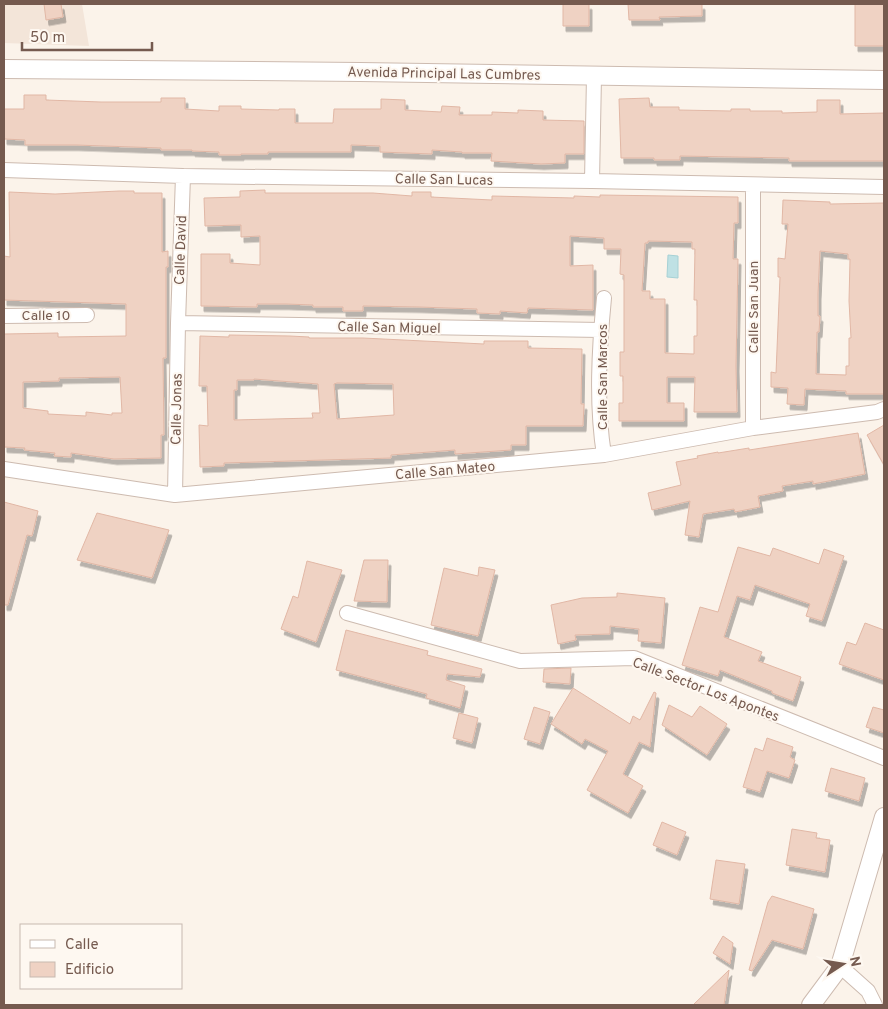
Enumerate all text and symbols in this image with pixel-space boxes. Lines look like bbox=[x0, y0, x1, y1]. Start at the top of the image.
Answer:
scale bar bbox=[22, 20, 152, 52]
text: 50 m bbox=[30, 29, 65, 48]
street label: Avenida Principal Las Cumbres bbox=[347, 64, 541, 85]
street label: Calle San Lucas bbox=[395, 171, 493, 190]
street label: Calle David bbox=[172, 215, 191, 285]
street label: Calle San Juan bbox=[746, 261, 763, 353]
street label: Calle 10 bbox=[22, 308, 70, 325]
street label: Calle San Miguel bbox=[337, 319, 441, 338]
street label: Calle San Marcos bbox=[595, 324, 612, 430]
street label: Calle Jonas bbox=[168, 373, 187, 445]
street label: Calle San Mateo bbox=[394, 459, 496, 484]
street label: Calle Sector Los Apontes bbox=[630, 655, 781, 726]
legend bbox=[20, 924, 182, 989]
text: Calle bbox=[65, 936, 99, 955]
north arrow bbox=[818, 939, 868, 989]
text: N bbox=[845, 955, 864, 968]
text: Edificio bbox=[65, 961, 114, 980]

